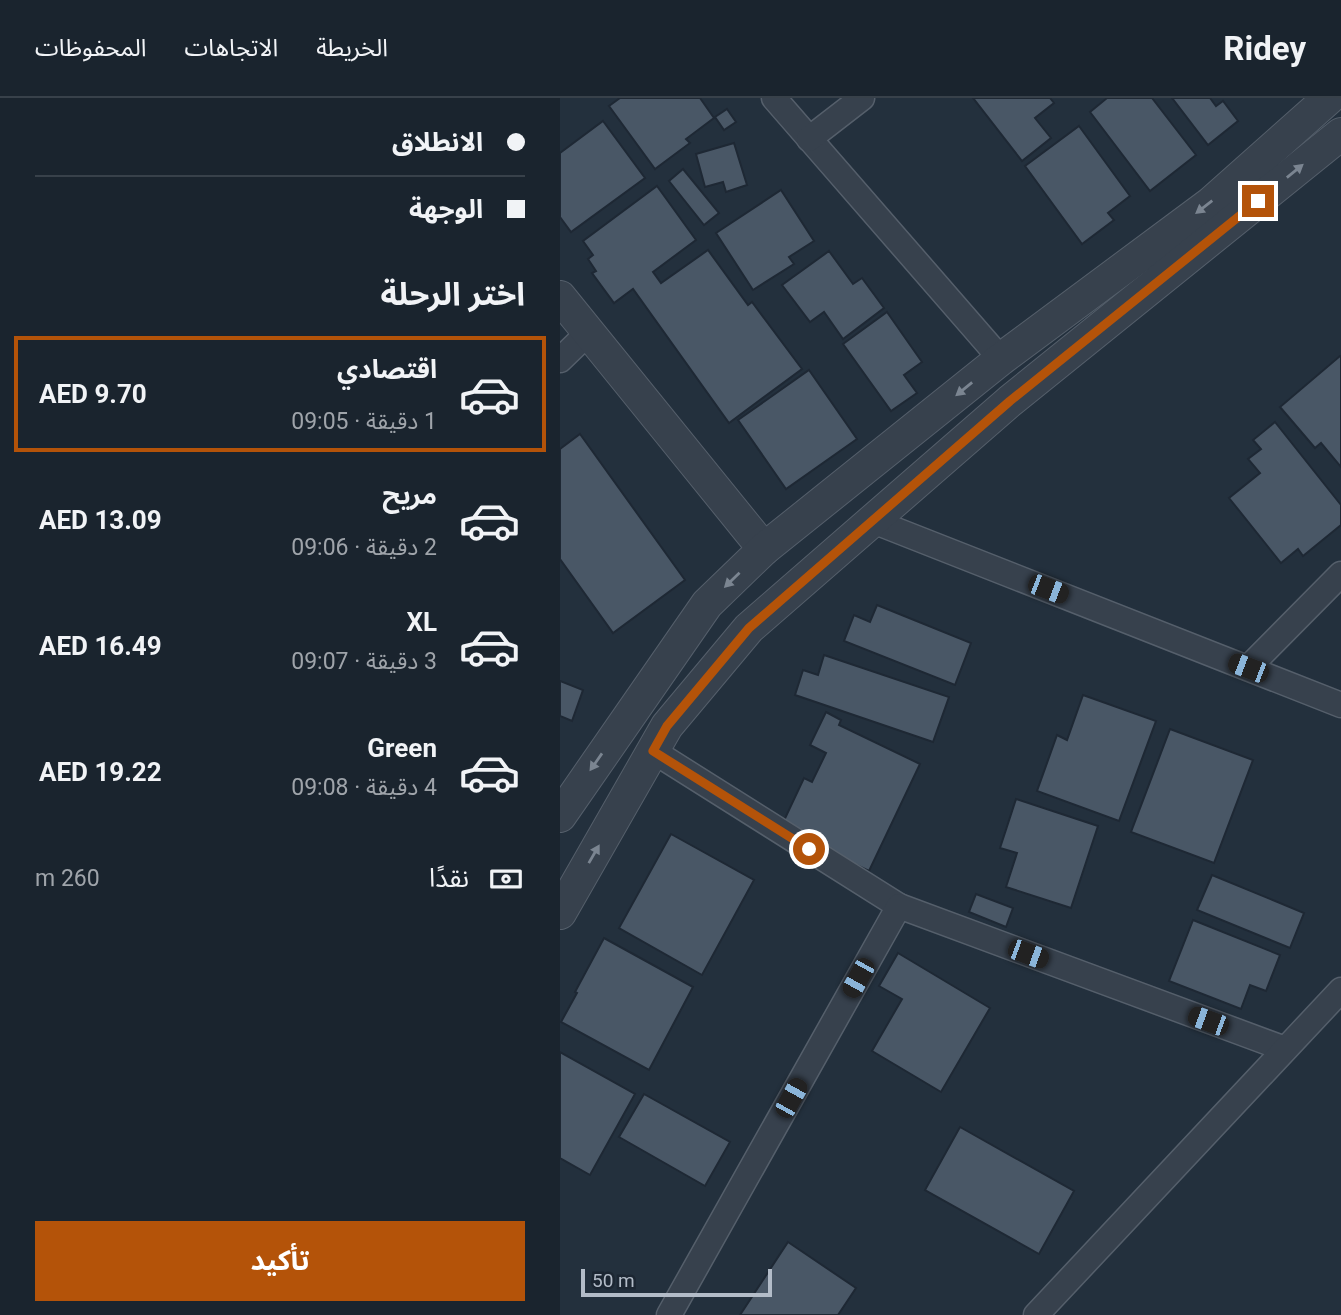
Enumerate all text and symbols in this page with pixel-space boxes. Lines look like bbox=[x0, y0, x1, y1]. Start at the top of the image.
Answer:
text: Ridey bbox=[1223, 29, 1306, 68]
text: المحفوظات bbox=[35, 34, 146, 62]
text: الاتجاهات bbox=[184, 34, 278, 62]
text: الخريطة bbox=[316, 34, 388, 62]
text: الانطلاق bbox=[392, 127, 483, 157]
one-way arrow bbox=[1286, 164, 1304, 179]
route end bbox=[1242, 185, 1274, 217]
text: الوجهة bbox=[409, 194, 483, 224]
one-way arrow bbox=[1195, 200, 1213, 214]
text: اختر الرحلة bbox=[380, 275, 525, 313]
text: اقتصادي bbox=[337, 354, 437, 384]
icon: car bbox=[458, 363, 521, 426]
text: AED 9.70 bbox=[39, 379, 147, 409]
one-way arrow bbox=[956, 381, 973, 396]
text: 1 دقيقة · 09:05 bbox=[291, 408, 437, 435]
text: مريح bbox=[382, 480, 437, 510]
icon: car bbox=[458, 489, 521, 552]
text: AED 13.09 bbox=[39, 505, 162, 535]
text: 2 دقيقة · 09:06 bbox=[291, 534, 437, 561]
one-way arrow bbox=[724, 572, 741, 588]
car bbox=[1025, 572, 1072, 606]
text: XL bbox=[406, 607, 437, 637]
icon: car bbox=[458, 615, 521, 678]
text: AED 16.49 bbox=[39, 631, 162, 661]
text: 3 دقيقة · 09:07 bbox=[291, 648, 437, 675]
car bbox=[1225, 651, 1272, 685]
text: Green bbox=[367, 733, 437, 763]
icon: car bbox=[458, 741, 521, 804]
one-way arrow bbox=[589, 753, 603, 771]
text: AED 19.22 bbox=[39, 757, 162, 787]
text: 4 دقيقة · 09:08 bbox=[291, 774, 437, 801]
route start bbox=[793, 833, 825, 865]
one-way arrow bbox=[588, 844, 600, 863]
icon: cash bbox=[487, 860, 525, 898]
text: نقدًا bbox=[429, 863, 469, 893]
text: 260 m bbox=[35, 865, 100, 892]
car bbox=[1005, 937, 1052, 971]
car bbox=[839, 955, 878, 1001]
car bbox=[1185, 1004, 1232, 1038]
car bbox=[772, 1075, 811, 1121]
button: تأكيد bbox=[35, 1221, 525, 1301]
scale bar bbox=[581, 1266, 772, 1298]
text: 50 m bbox=[592, 1269, 635, 1292]

